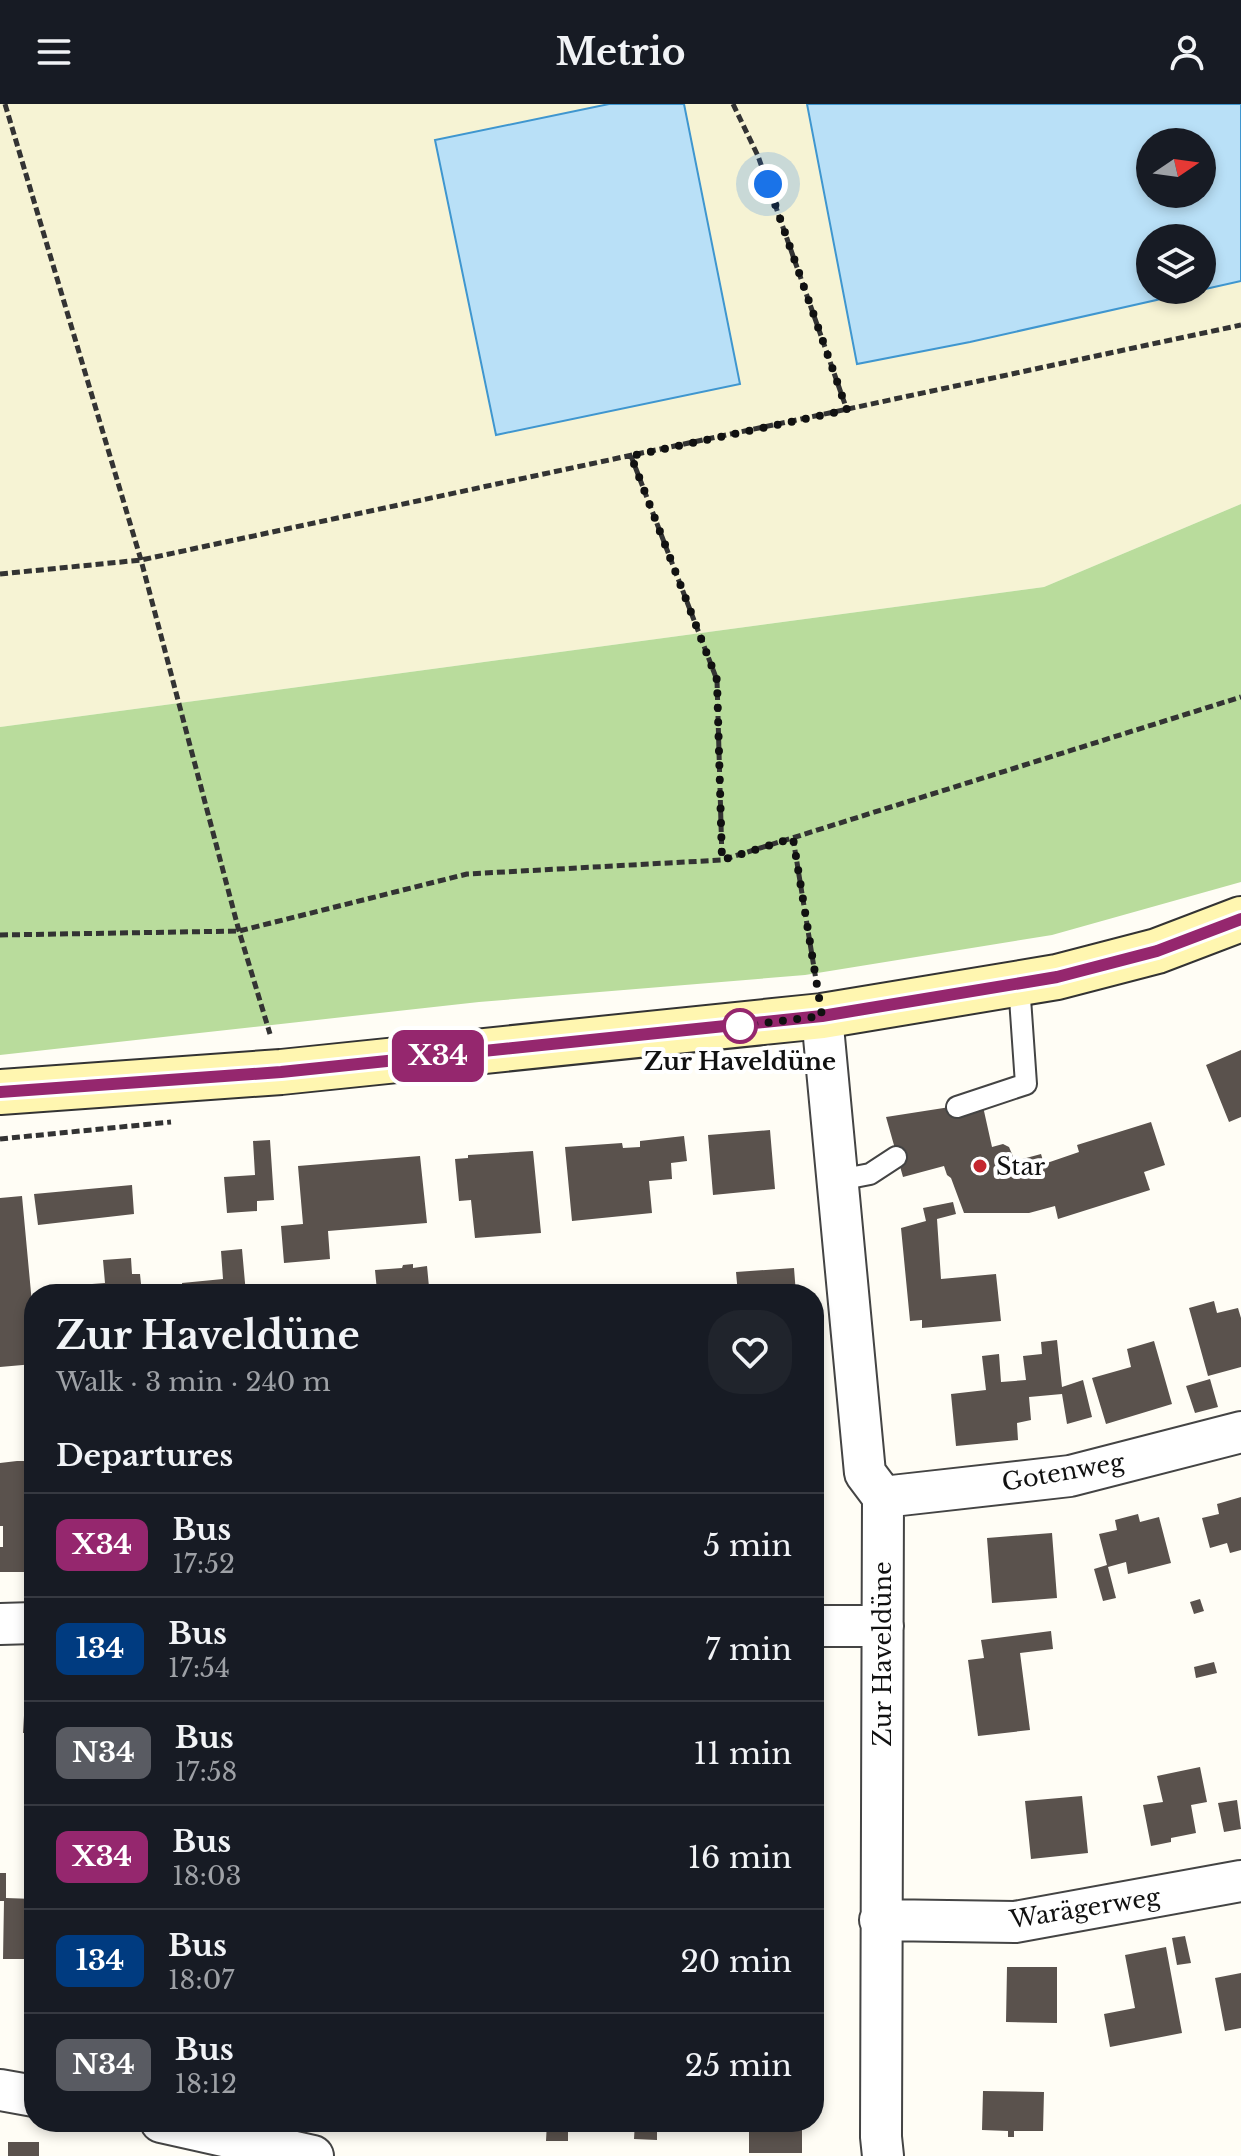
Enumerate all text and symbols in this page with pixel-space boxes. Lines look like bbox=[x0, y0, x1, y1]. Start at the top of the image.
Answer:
icon: menu bbox=[32, 30, 76, 74]
text: Metrio bbox=[556, 30, 685, 75]
icon: person bbox=[1165, 30, 1209, 74]
north arrow bbox=[1136, 128, 1216, 208]
map controls bbox=[1136, 128, 1216, 304]
your location bbox=[748, 164, 788, 204]
button: layers bbox=[1136, 224, 1216, 304]
marker: Zur Haveldüne bbox=[723, 1009, 757, 1043]
line badge: X34 bbox=[392, 1030, 484, 1082]
text: X34 bbox=[408, 1038, 468, 1073]
place label: Zur Haveldüne bbox=[644, 1047, 836, 1076]
place label: Star bbox=[996, 1152, 1046, 1181]
marker: Star bbox=[971, 1157, 989, 1175]
button: heart bbox=[708, 1310, 792, 1394]
text: Zur Haveldüne bbox=[56, 1312, 360, 1359]
text: Walk · 3 min · 240 m bbox=[56, 1366, 331, 1398]
text: Departures bbox=[56, 1437, 233, 1474]
street label: Gotenweg bbox=[1000, 1447, 1127, 1497]
text: Bus bbox=[172, 1511, 231, 1548]
text: X34 bbox=[72, 1527, 132, 1562]
text: 5 min bbox=[703, 1527, 792, 1564]
text: 17:52 bbox=[172, 1548, 235, 1580]
street label: Zur Haveldüne bbox=[868, 1561, 897, 1747]
text: Bus bbox=[168, 1615, 227, 1652]
text: 134 bbox=[76, 1631, 124, 1666]
text: 7 min bbox=[705, 1631, 792, 1668]
text: 17:54 bbox=[168, 1652, 230, 1684]
text: Bus bbox=[175, 1719, 234, 1756]
text: N34 bbox=[72, 1735, 135, 1770]
text: 11 min bbox=[694, 1735, 792, 1772]
text: 17:58 bbox=[175, 1756, 237, 1788]
text: Bus bbox=[172, 1823, 231, 1860]
text: X34 bbox=[72, 1839, 132, 1874]
text: 16 min bbox=[688, 1839, 792, 1876]
text: 18:03 bbox=[172, 1860, 242, 1892]
street label: Warägerweg bbox=[1007, 1882, 1163, 1934]
text: Bus bbox=[168, 1927, 227, 1964]
text: 134 bbox=[76, 1943, 124, 1978]
text: 20 min bbox=[680, 1943, 792, 1980]
text: 18:07 bbox=[168, 1964, 234, 1996]
text: Bus bbox=[175, 2031, 234, 2068]
text: N34 bbox=[72, 2047, 135, 2082]
text: 25 min bbox=[685, 2047, 792, 2084]
text: 18:12 bbox=[175, 2068, 237, 2100]

